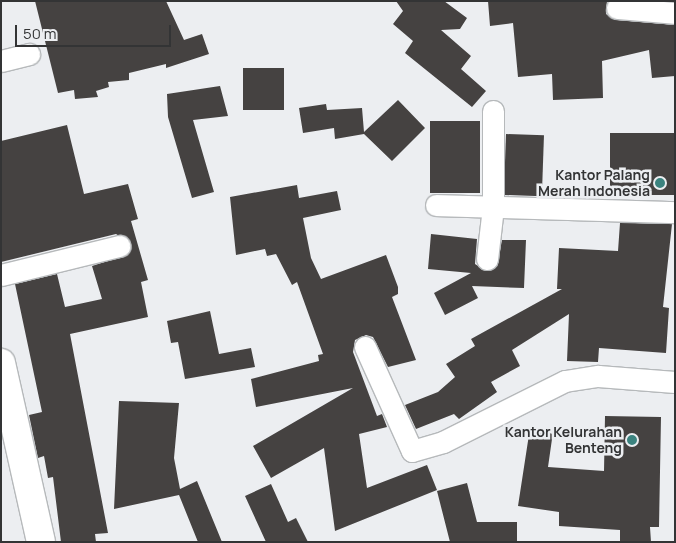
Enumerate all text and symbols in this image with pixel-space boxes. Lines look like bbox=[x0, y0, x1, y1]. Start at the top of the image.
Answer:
scale bar bbox=[18, 15, 174, 47]
text: 50 m bbox=[23, 23, 57, 44]
place label: Kantor Palang Merah Indonesia bbox=[538, 167, 650, 200]
marker: Kantor Palang Merah Indonesia bbox=[654, 177, 666, 189]
place label: Kantor Kelurahan Benteng bbox=[505, 424, 622, 457]
marker: Kantor Kelurahan Benteng bbox=[626, 434, 638, 446]

